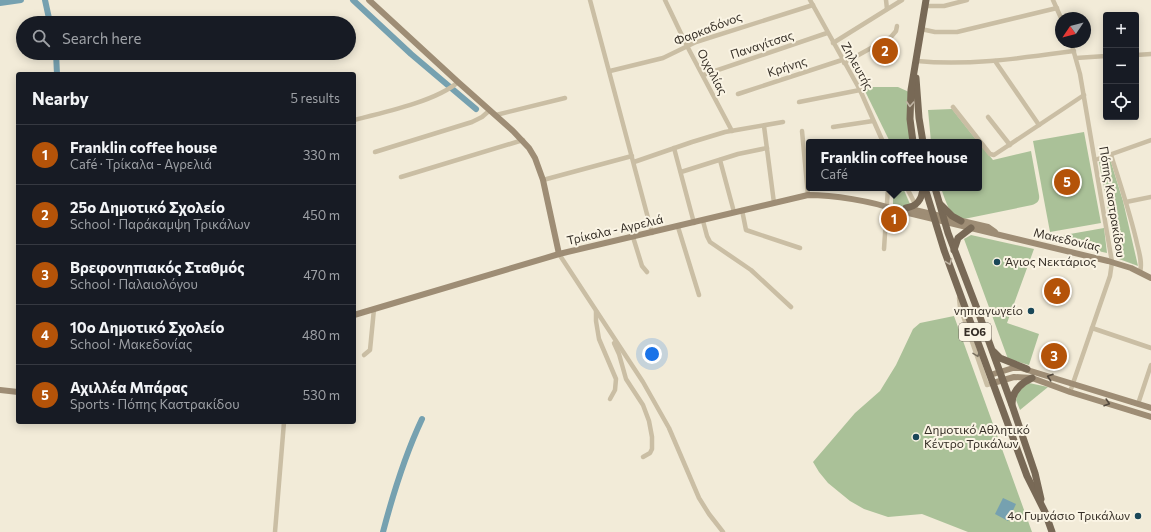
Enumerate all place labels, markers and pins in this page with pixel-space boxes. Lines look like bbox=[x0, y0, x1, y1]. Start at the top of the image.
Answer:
pin: 2 bbox=[872, 36, 898, 66]
pin: 5 bbox=[1054, 167, 1080, 197]
pin: 1 bbox=[881, 204, 907, 234]
place label: Άγιος Νεκτάριος bbox=[1004, 254, 1096, 268]
marker: Άγιος Νεκτάριος bbox=[992, 257, 1002, 267]
pin: 4 bbox=[1044, 276, 1070, 306]
place label: νηπιαγωγείο bbox=[954, 303, 1023, 317]
marker: νηπιαγωγείο bbox=[1026, 306, 1036, 316]
pin: 3 bbox=[1041, 341, 1067, 371]
place label: Δημοτικό Αθλητικό Κέντρο Τρικάλων bbox=[924, 422, 1030, 450]
marker: Δημοτικό Αθλητικό Κέντρο Τρικάλων bbox=[911, 432, 921, 442]
place label: 4ο Γυμνάσιο Τρικάλων bbox=[1007, 508, 1130, 522]
marker: 4ο Γυμνάσιο Τρικάλων bbox=[1133, 511, 1143, 521]

